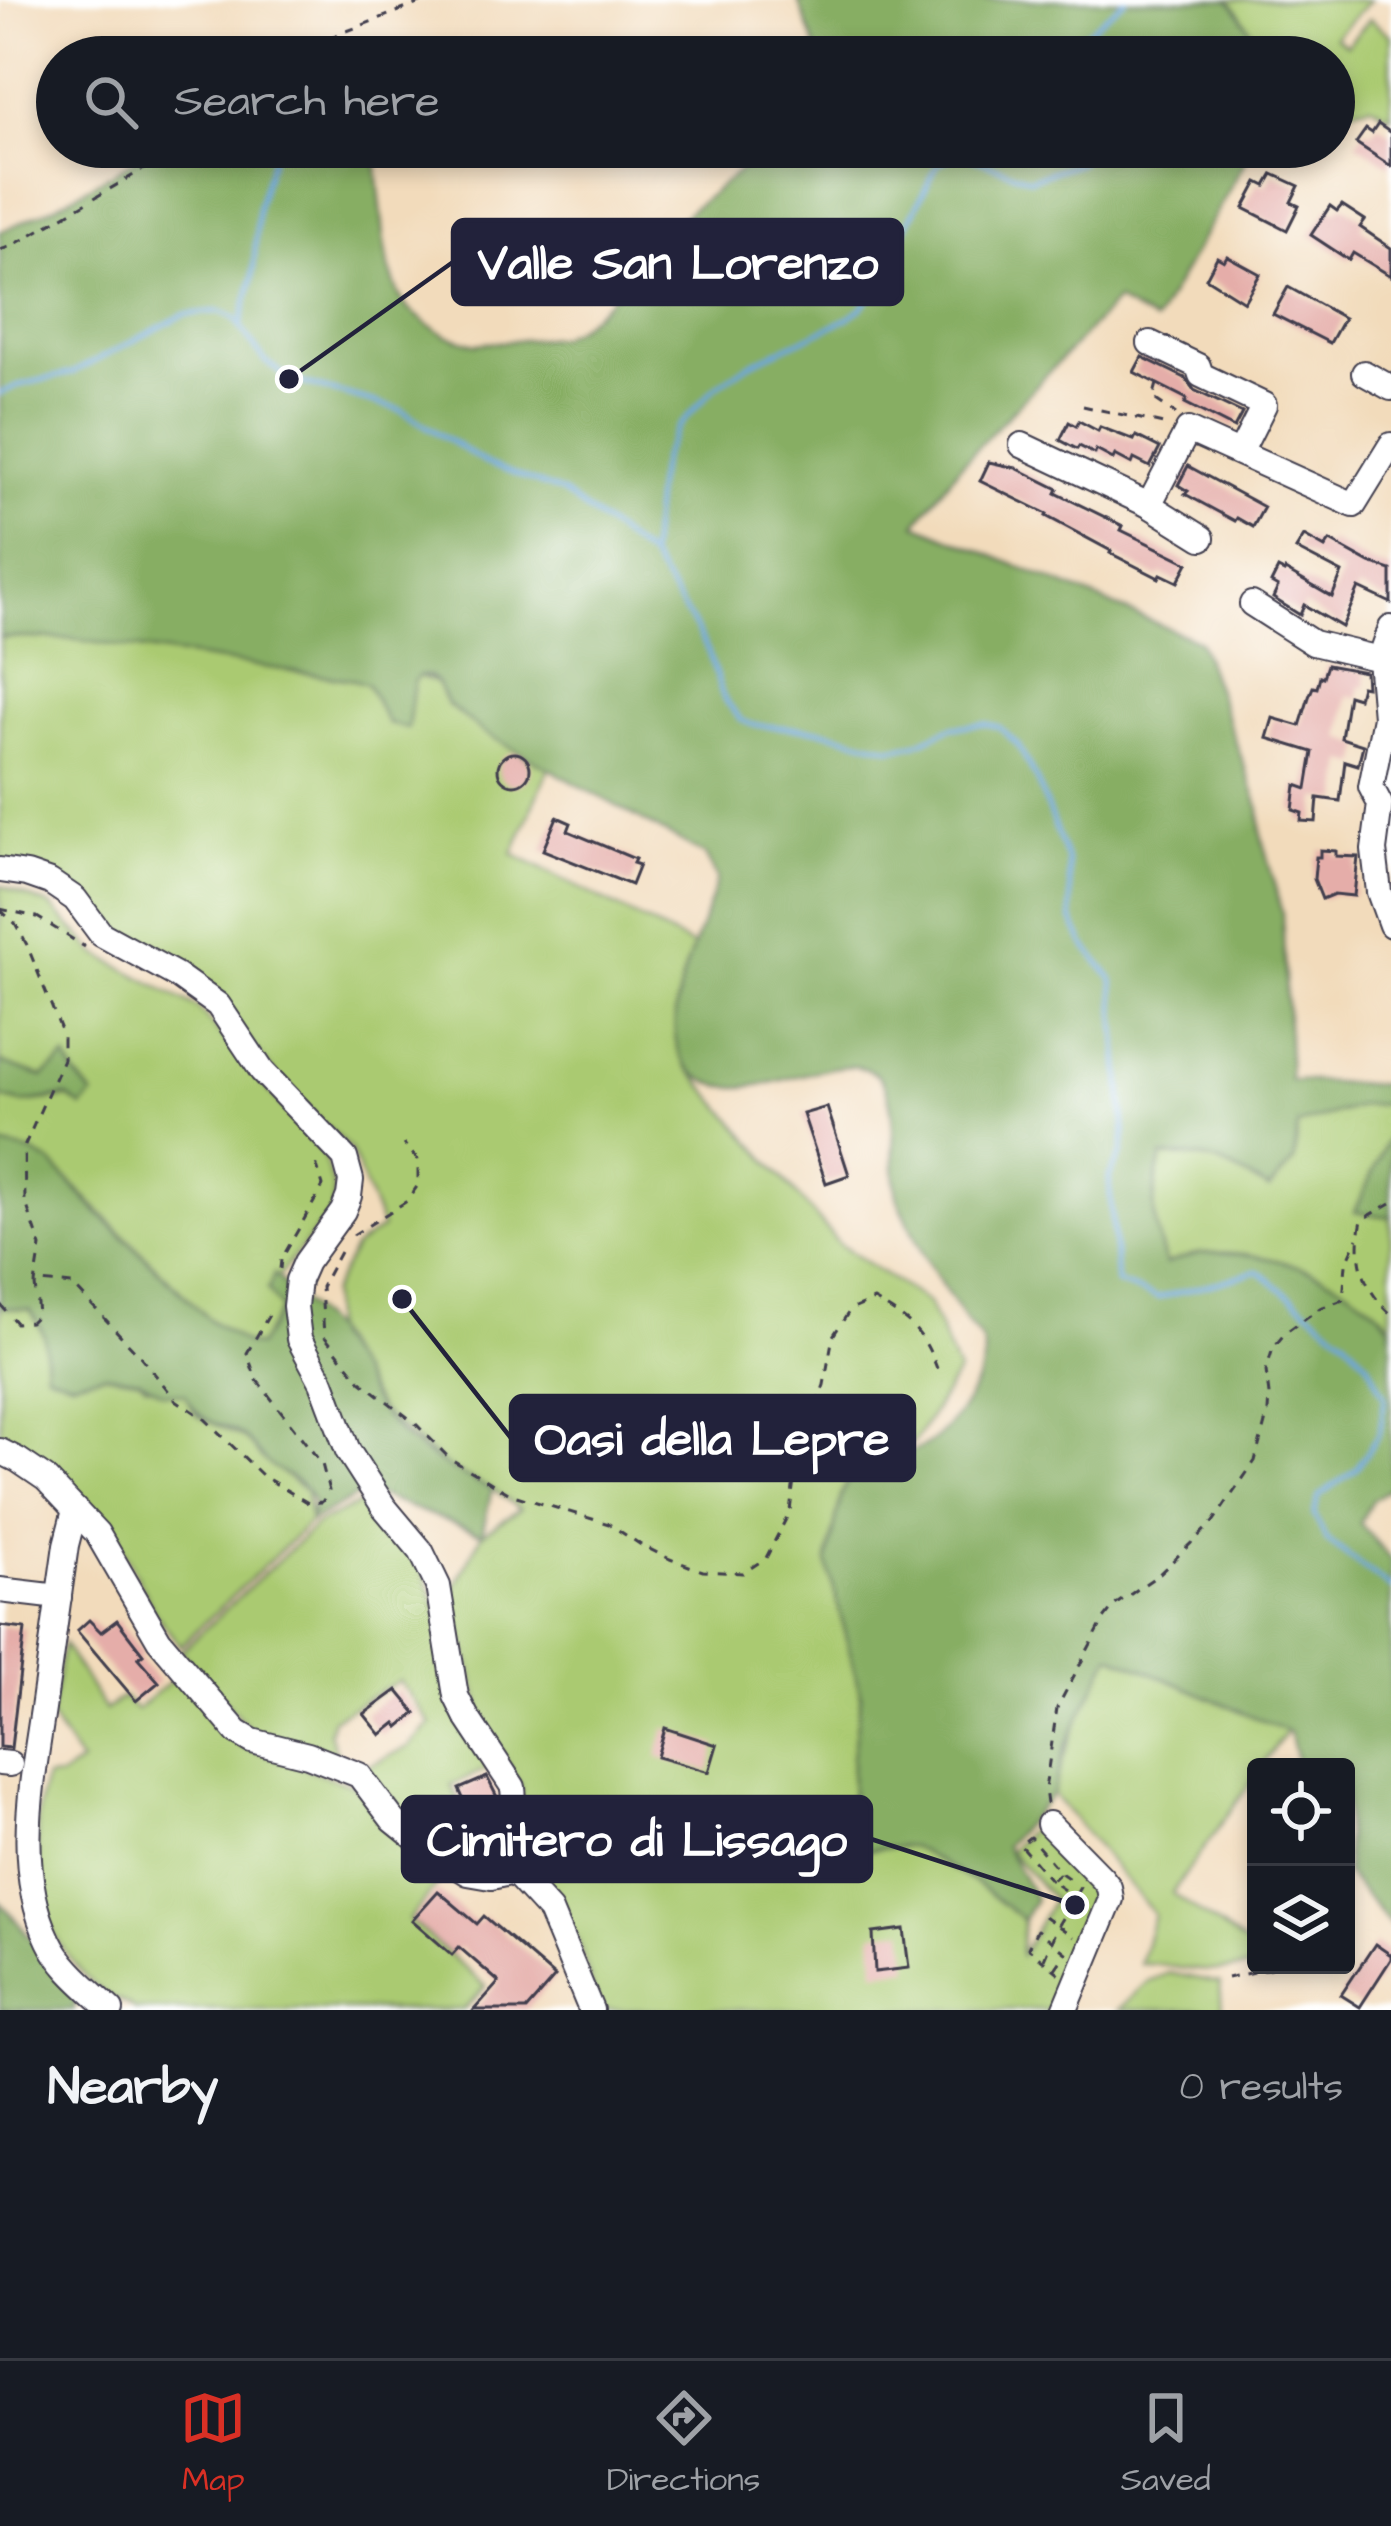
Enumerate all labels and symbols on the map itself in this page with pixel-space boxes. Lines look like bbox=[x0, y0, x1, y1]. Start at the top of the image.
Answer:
callout: Valle San Lorenzo bbox=[453, 220, 902, 304]
text: Valle San Lorenzo bbox=[477, 232, 878, 298]
callout: Oasi della Lepre bbox=[511, 1396, 914, 1480]
text: Oasi della Lepre bbox=[535, 1408, 889, 1475]
callout: Cimitero di Lissago bbox=[403, 1797, 871, 1881]
text: Cimitero di Lissago bbox=[427, 1809, 847, 1877]

